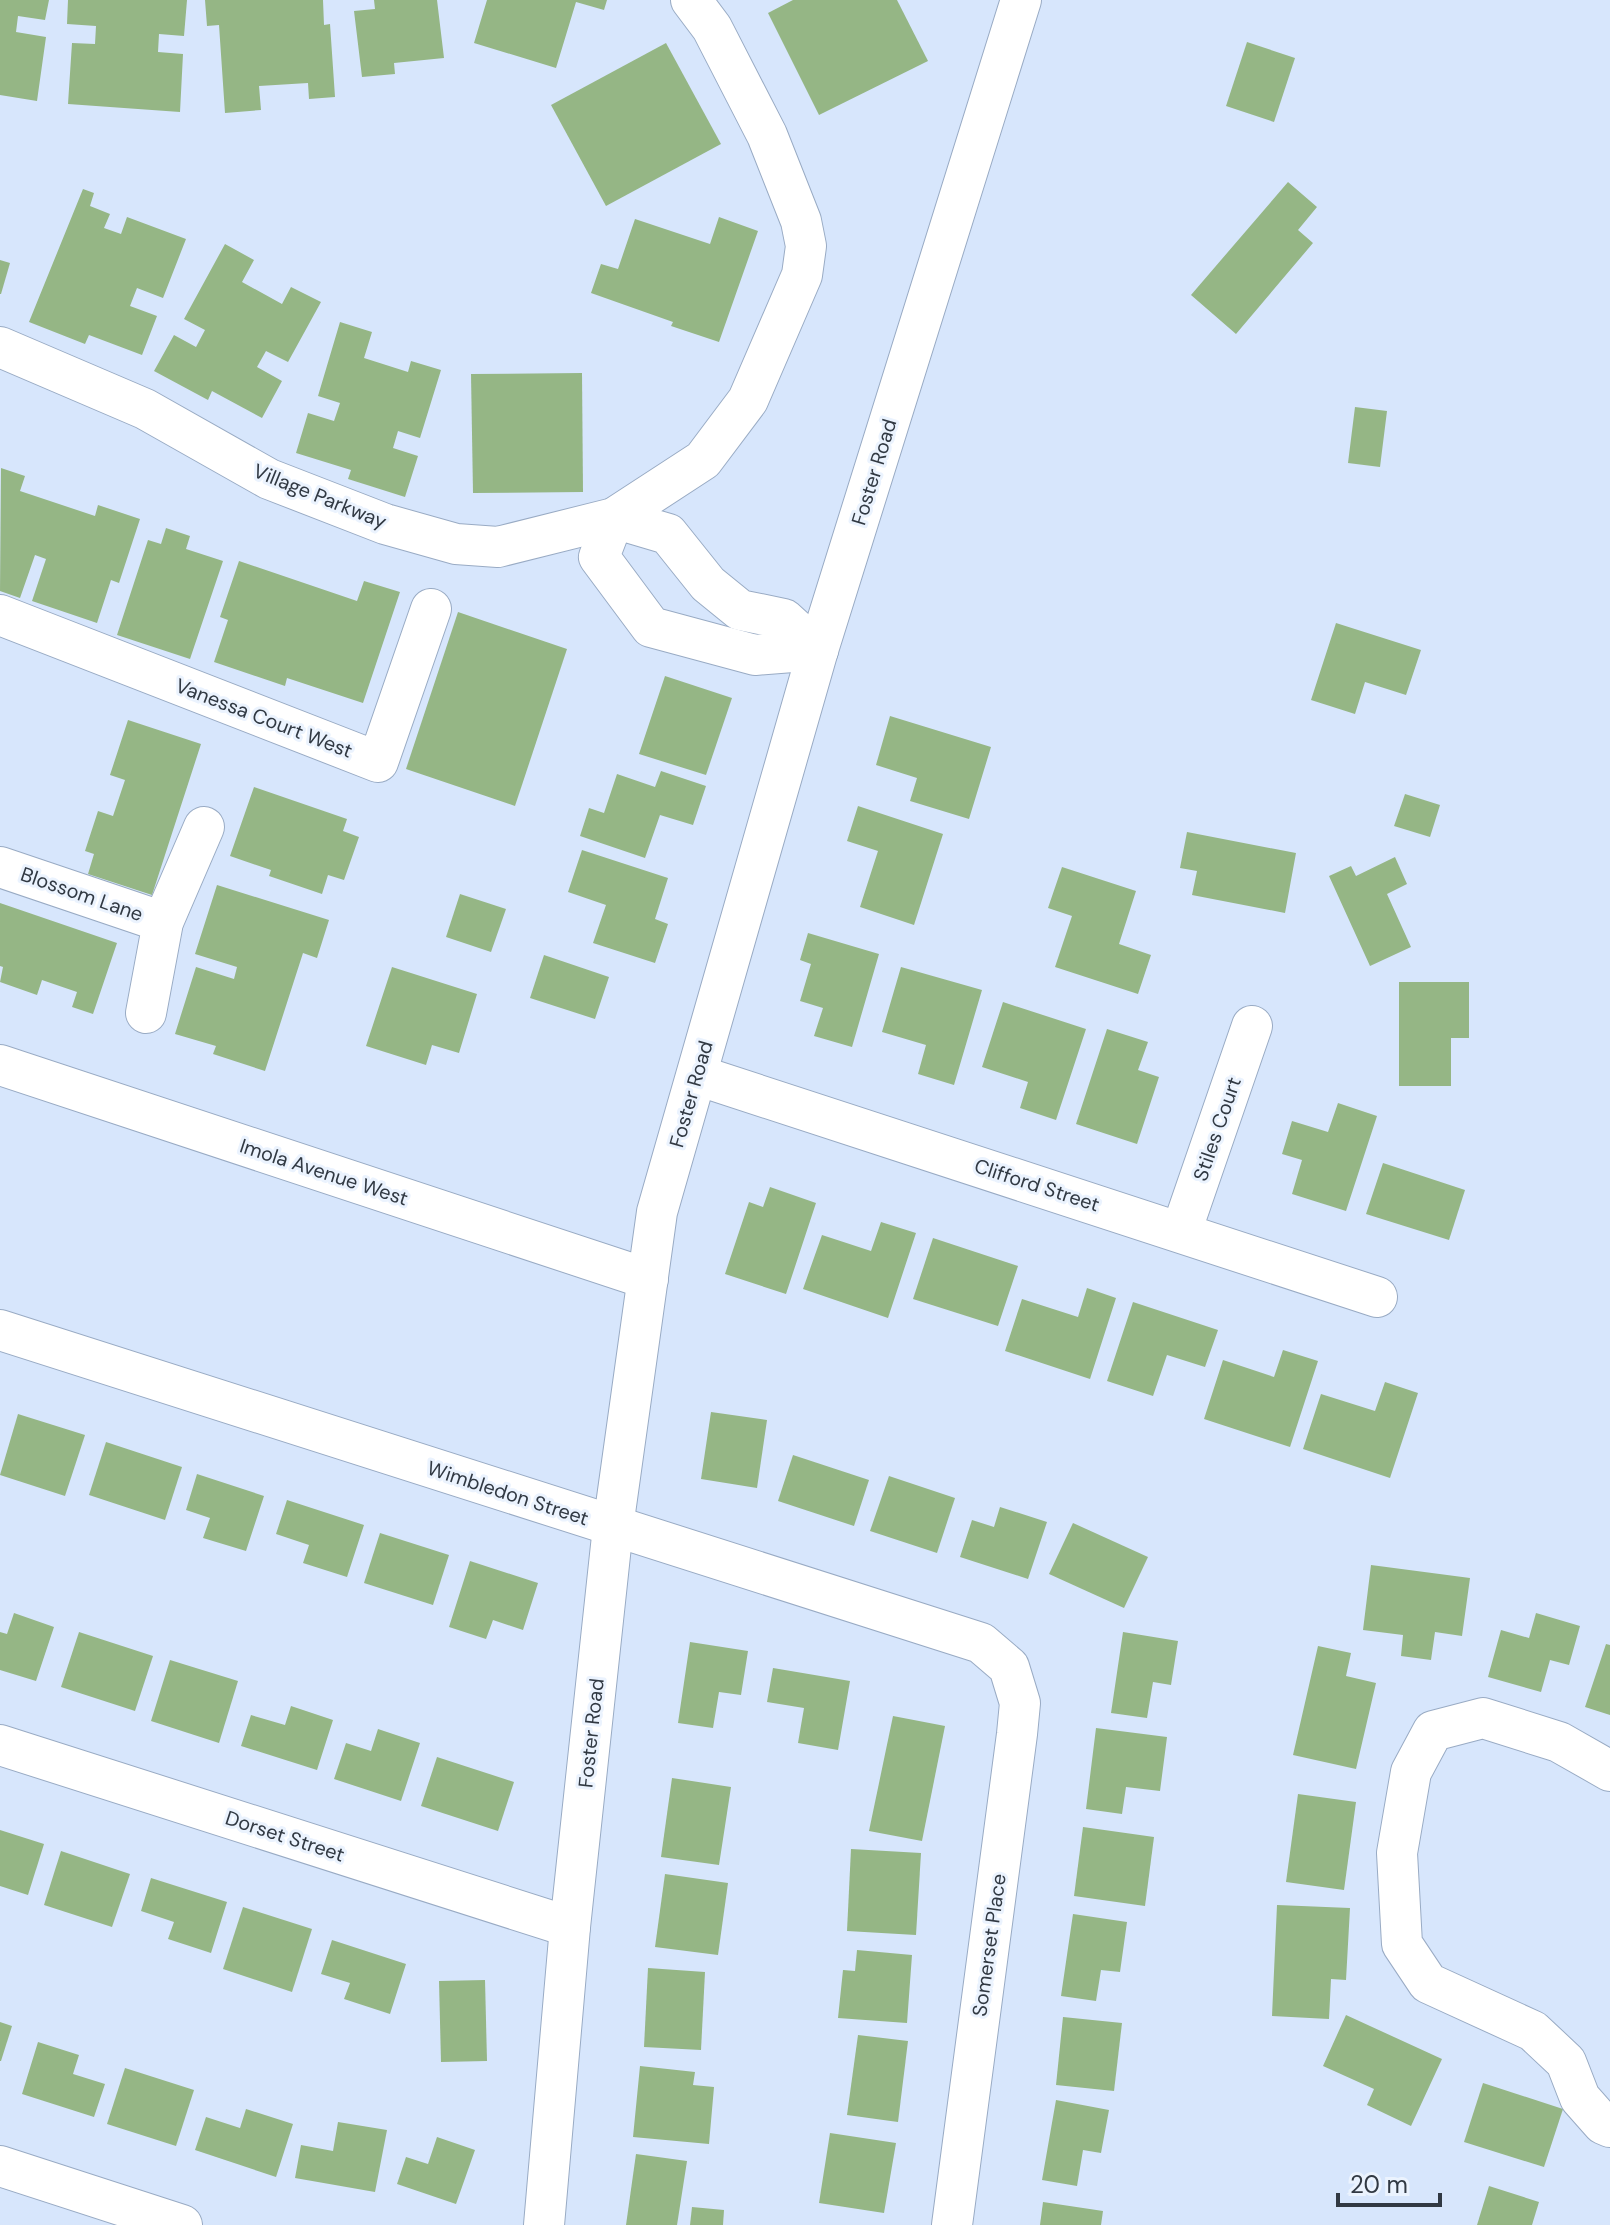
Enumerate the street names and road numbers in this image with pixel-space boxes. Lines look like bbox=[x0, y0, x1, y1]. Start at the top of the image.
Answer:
street label: Foster Road bbox=[845, 416, 903, 528]
street label: Village Parkway bbox=[250, 457, 390, 535]
street label: Vanessa Court West bbox=[172, 672, 356, 764]
street label: Blossom Lane bbox=[17, 861, 147, 927]
street label: Foster Road bbox=[663, 1038, 719, 1150]
street label: Stiles Court bbox=[1187, 1073, 1247, 1184]
street label: Imola Avenue West bbox=[237, 1133, 412, 1212]
street label: Clifford Street bbox=[971, 1153, 1103, 1218]
street label: Wimbledon Street bbox=[424, 1455, 592, 1531]
street label: Foster Road bbox=[572, 1677, 610, 1789]
street label: Dorset Street bbox=[222, 1804, 348, 1868]
street label: Somerset Place bbox=[966, 1872, 1012, 2018]

